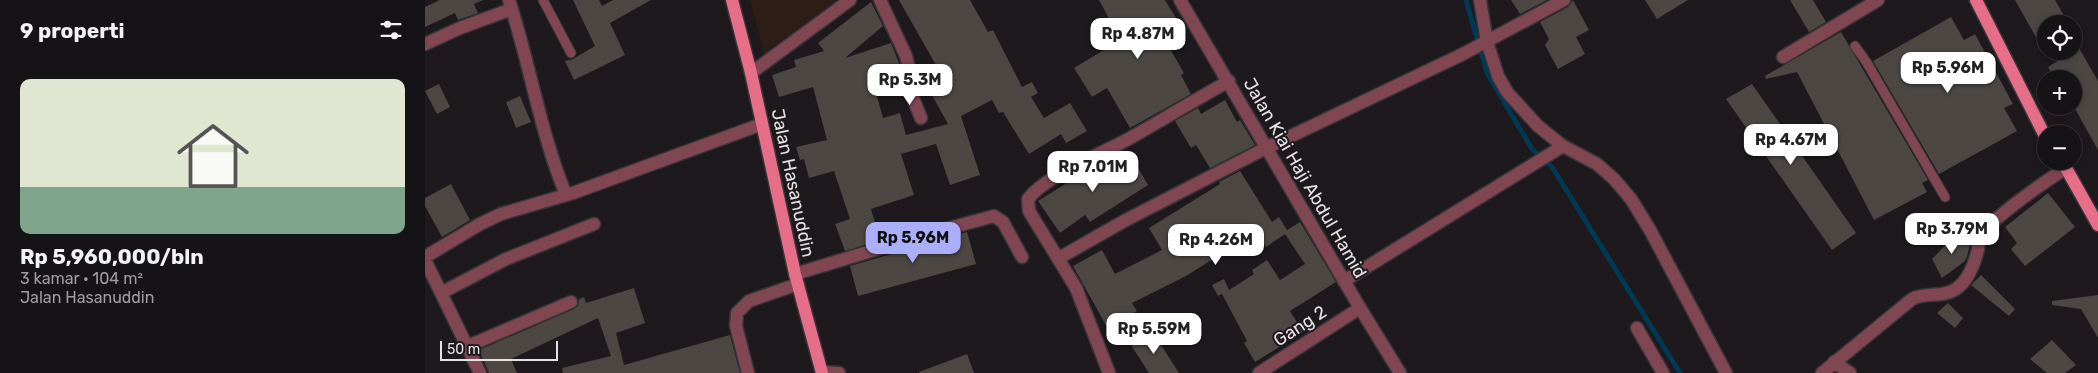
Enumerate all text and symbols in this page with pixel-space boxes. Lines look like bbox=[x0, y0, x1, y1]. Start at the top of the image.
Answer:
map controls bbox=[2037, 15, 2082, 170]
button: locate bbox=[2037, 15, 2082, 60]
icon: filters bbox=[377, 16, 405, 44]
text: 9 properti bbox=[20, 18, 125, 43]
pin: Rp 4.87M bbox=[1086, 18, 1190, 60]
text: Rp 4.87M bbox=[1101, 24, 1175, 43]
pin: Rp 5.96M bbox=[1896, 52, 2000, 94]
text: Rp 5.96M bbox=[1912, 58, 1984, 77]
pin: Rp 5.3M bbox=[864, 64, 956, 106]
text: Rp 5.3M bbox=[878, 70, 942, 89]
button: + bbox=[2037, 70, 2082, 115]
street label: Jalan Kiai Haji Abdul Hamid bbox=[1239, 74, 1371, 282]
street label: Jalan Hasanuddin bbox=[767, 107, 819, 259]
icon: home bbox=[168, 111, 258, 201]
pin: Rp 4.67M bbox=[1739, 124, 1843, 166]
button: − bbox=[2037, 125, 2082, 170]
text: Rp 4.67M bbox=[1755, 130, 1827, 149]
pin: Rp 7.01M bbox=[1041, 150, 1145, 193]
text: Rp 7.01M bbox=[1058, 157, 1128, 176]
pin: Rp 3.79M bbox=[1900, 212, 2004, 255]
text: Rp 3.79M bbox=[1916, 219, 1988, 238]
pin: Rp 5.96M bbox=[861, 222, 965, 264]
pin: Rp 4.26M bbox=[1164, 224, 1268, 266]
text: Rp 5.96M bbox=[877, 228, 949, 247]
text: Rp 4.26M bbox=[1179, 230, 1253, 249]
text: Rp 5,960,000/bln bbox=[20, 244, 204, 269]
text: 3 kamar · 104 m² bbox=[20, 269, 143, 288]
text: Jalan Hasanuddin bbox=[20, 288, 154, 307]
street label: Gang 2 bbox=[1269, 301, 1331, 351]
pin: Rp 5.59M bbox=[1102, 312, 1206, 355]
text: Rp 5.59M bbox=[1117, 319, 1191, 338]
scale bar bbox=[440, 338, 557, 361]
text: 50 m bbox=[447, 341, 480, 358]

